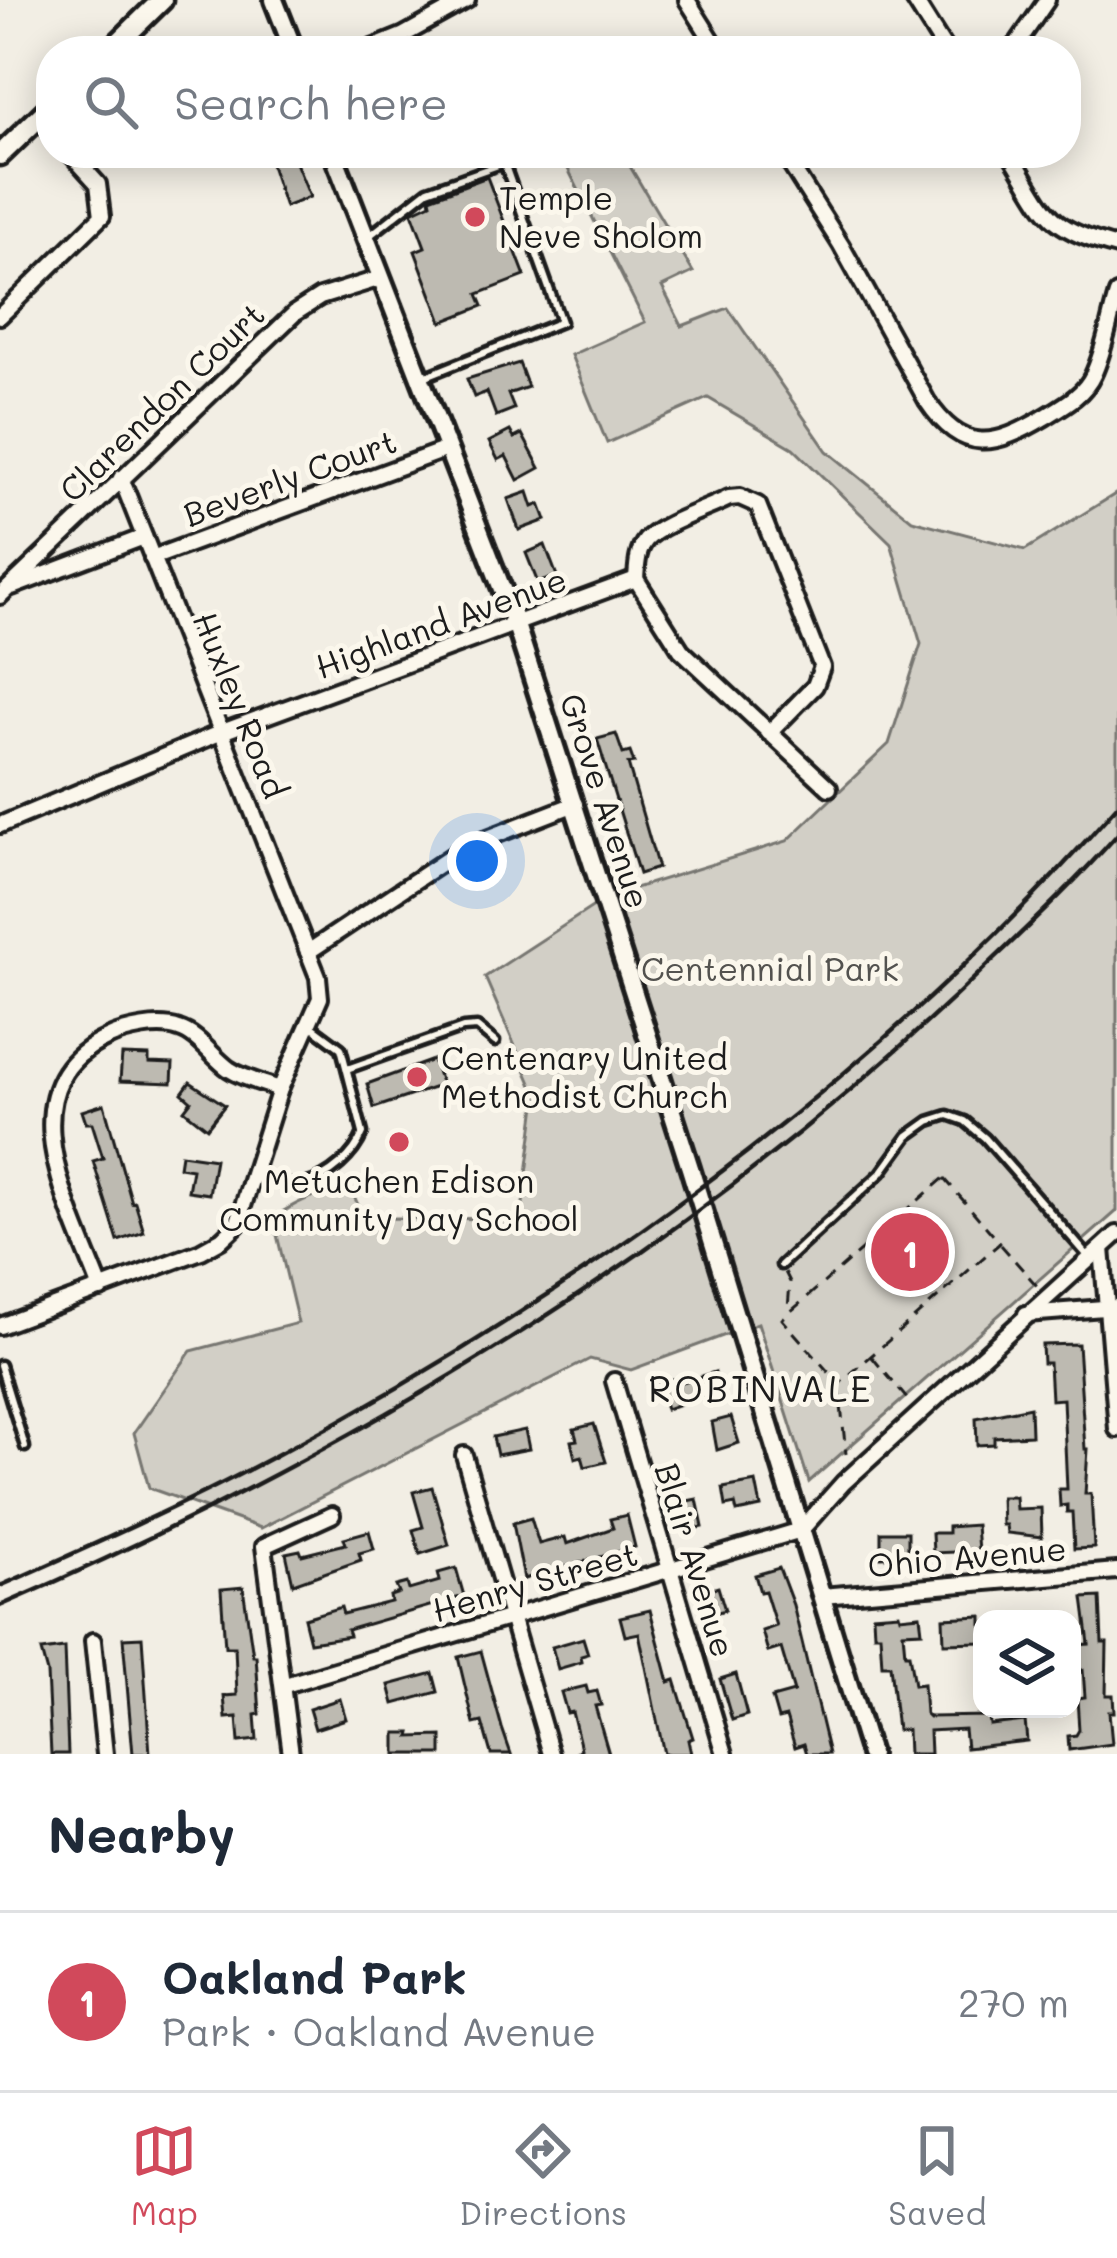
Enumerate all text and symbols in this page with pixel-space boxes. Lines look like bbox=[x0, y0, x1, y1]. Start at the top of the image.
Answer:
search box bbox=[36, 36, 1081, 168]
icon: search bbox=[78, 69, 144, 135]
text: Search here bbox=[174, 73, 448, 131]
place label: Temple Neve Sholom bbox=[499, 175, 703, 256]
marker: Temple Neve Sholom bbox=[462, 204, 488, 230]
street label: Clarendon Court bbox=[49, 292, 273, 510]
street label: Beverly Court bbox=[177, 418, 402, 536]
street label: Highland Avenue bbox=[309, 556, 572, 687]
street label: Huxley Road bbox=[184, 605, 298, 804]
street label: Grove Avenue bbox=[551, 688, 661, 913]
your location bbox=[447, 831, 507, 891]
park label: Centennial Park bbox=[641, 946, 899, 989]
place label: Centenary United Methodist Church bbox=[441, 1035, 728, 1116]
marker: Centenary United Methodist Church bbox=[404, 1064, 430, 1090]
marker: Metuchen Edison Community Day School bbox=[386, 1129, 412, 1155]
place label: Metuchen Edison Community Day School bbox=[219, 1158, 579, 1240]
pin: 1 bbox=[871, 1207, 949, 1297]
district label: ROBINVALE bbox=[648, 1364, 874, 1411]
street label: Blair Avenue bbox=[647, 1457, 746, 1662]
street label: Ohio Avenue bbox=[866, 1525, 1068, 1586]
street label: Henry Street bbox=[427, 1531, 643, 1631]
map controls bbox=[973, 1610, 1081, 1718]
button: layers bbox=[973, 1610, 1081, 1718]
text: Nearby bbox=[48, 1799, 235, 1866]
text: Oakland Park bbox=[162, 1947, 467, 2005]
text: 1 bbox=[78, 1976, 96, 2027]
text: 270 m bbox=[958, 1976, 1069, 2027]
text: Park · Oakland Avenue bbox=[162, 2005, 596, 2056]
tab: Map bbox=[131, 2118, 198, 2233]
tab: Directions bbox=[459, 2118, 627, 2233]
tab: Saved bbox=[888, 2118, 986, 2233]

